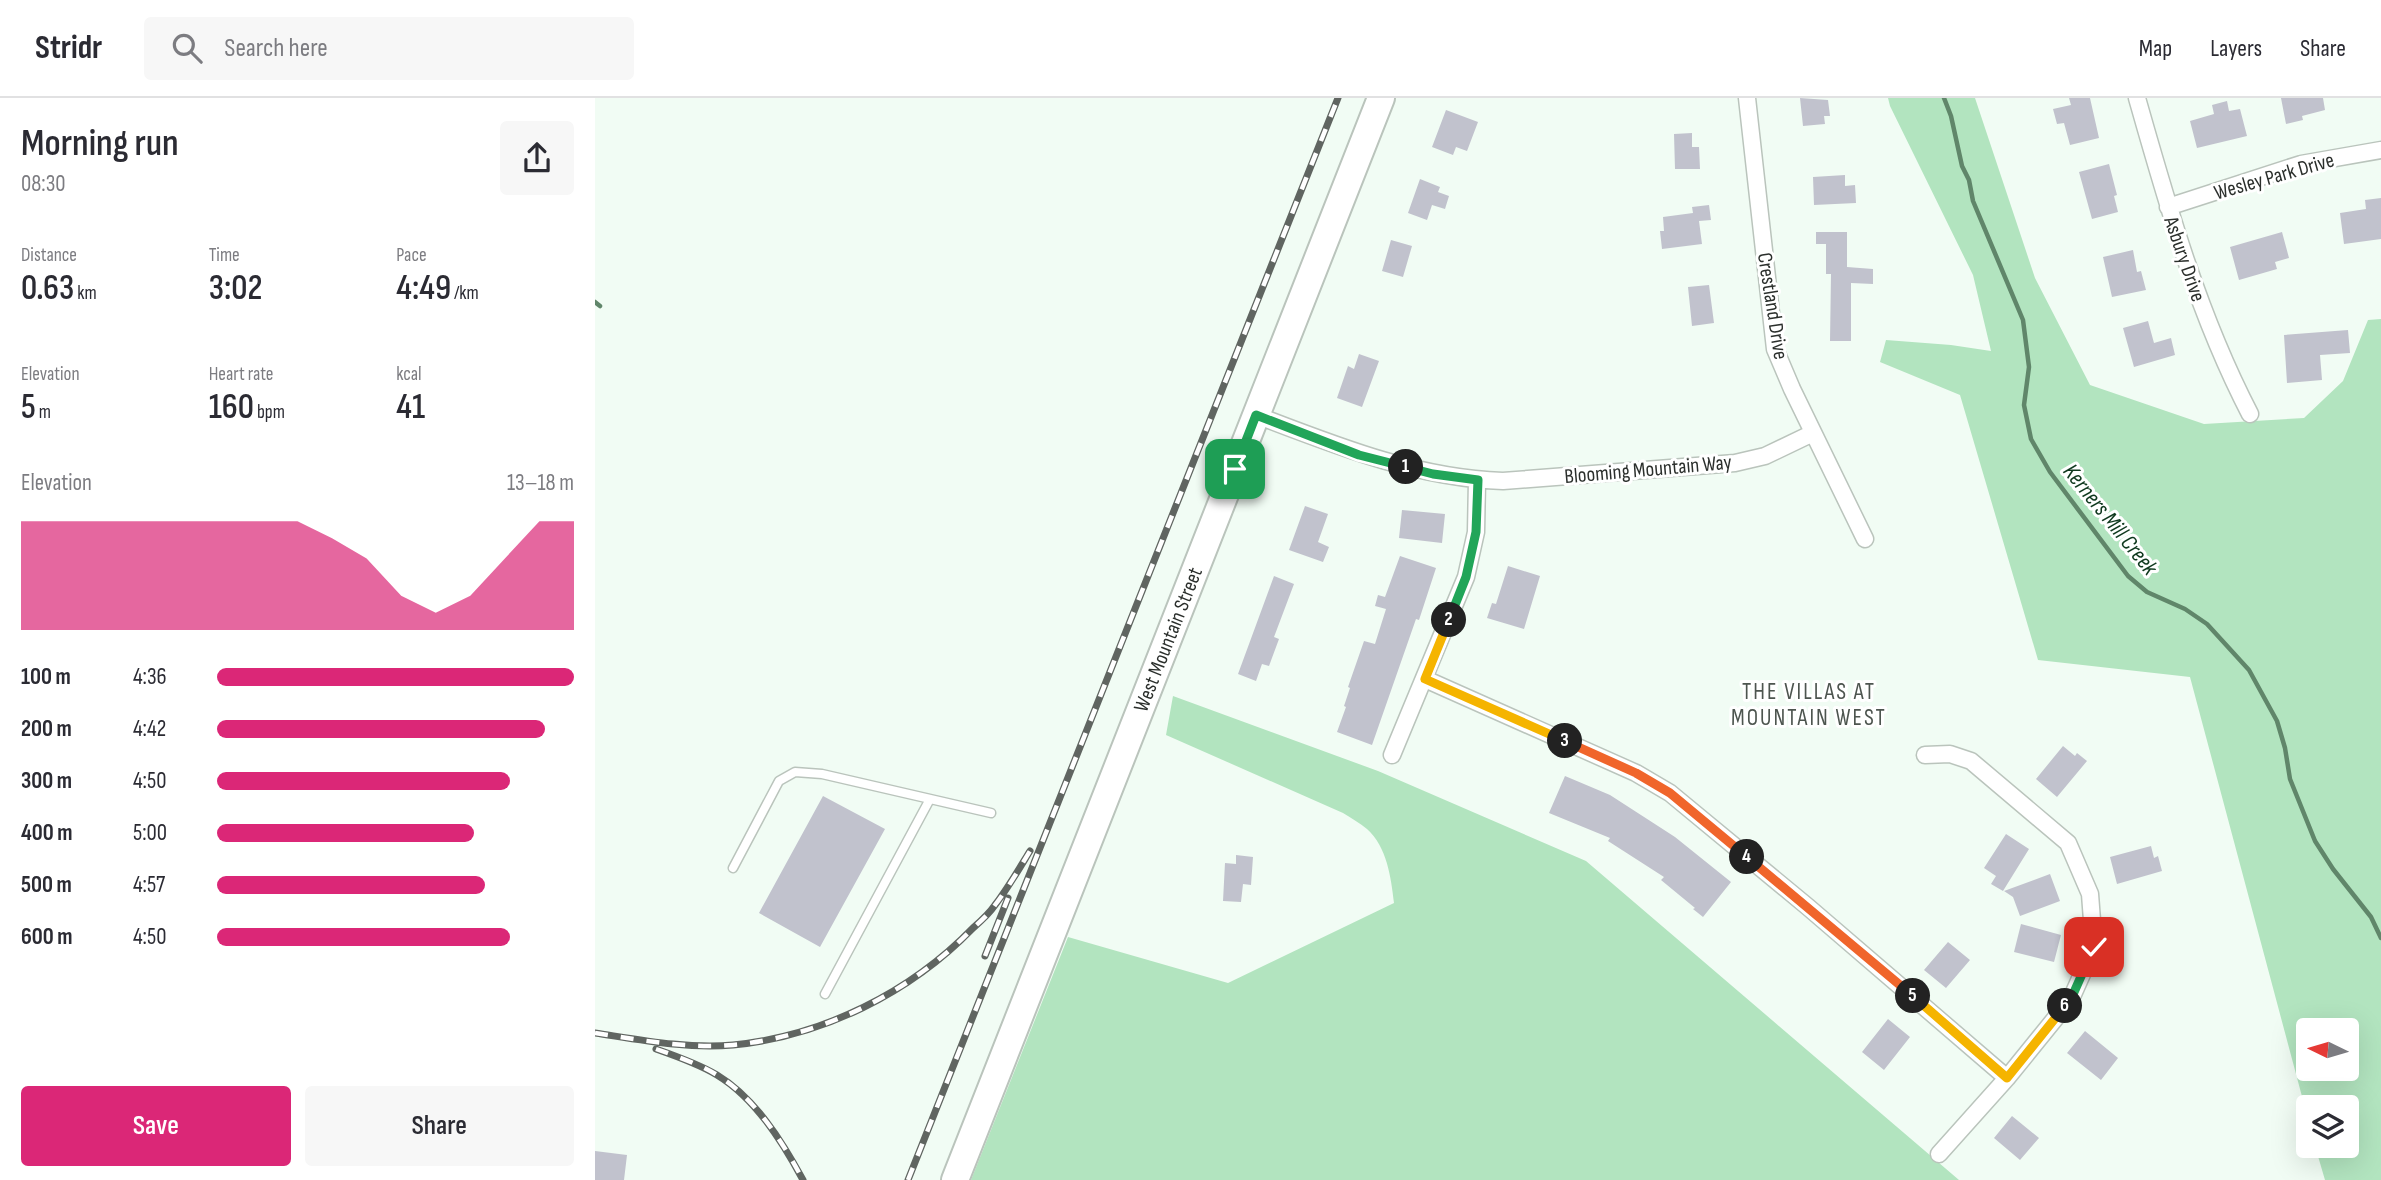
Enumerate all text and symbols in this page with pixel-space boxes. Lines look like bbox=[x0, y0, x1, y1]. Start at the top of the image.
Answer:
search box bbox=[144, 17, 634, 80]
text: Stridr bbox=[35, 28, 102, 68]
icon: search bbox=[168, 29, 206, 67]
text: Search here bbox=[224, 33, 328, 64]
text: Map bbox=[2139, 34, 2172, 63]
text: Layers bbox=[2210, 34, 2262, 63]
text: Share bbox=[2300, 34, 2346, 63]
text: Morning run bbox=[21, 121, 179, 166]
button: share bbox=[500, 121, 574, 195]
street label: Wesley Park Drive bbox=[2211, 147, 2337, 206]
text: 08:30 bbox=[21, 170, 66, 198]
street label: Asbury Drive bbox=[2158, 212, 2211, 305]
text: Distance bbox=[21, 244, 77, 267]
text: Time bbox=[209, 244, 240, 267]
text: Pace bbox=[396, 244, 427, 267]
street label: Crestland Drive bbox=[1752, 251, 1793, 361]
text: 0.63 bbox=[21, 267, 74, 310]
text: 3:02 bbox=[209, 267, 262, 310]
text: 4:49 bbox=[396, 267, 451, 310]
text: km bbox=[74, 282, 97, 305]
text: /km bbox=[451, 282, 479, 305]
text: Elevation bbox=[21, 363, 80, 386]
text: Heart rate bbox=[209, 363, 274, 386]
text: kcal bbox=[396, 363, 421, 386]
text: 5 bbox=[21, 386, 36, 429]
text: 160 bbox=[209, 386, 254, 429]
text: 41 bbox=[396, 386, 425, 429]
text: m bbox=[36, 401, 51, 424]
text: bpm bbox=[254, 401, 285, 424]
pin bbox=[1205, 439, 1265, 499]
icon: arrive bbox=[1216, 450, 1254, 488]
pin: 1 bbox=[1389, 450, 1423, 484]
street label: Blooming Mountain Way bbox=[1563, 450, 1733, 489]
text: 1 bbox=[1402, 455, 1409, 478]
water label: Kerners Mill Creek bbox=[2057, 458, 2164, 582]
text: Elevation bbox=[21, 469, 92, 497]
text: 13–18 m bbox=[507, 469, 574, 497]
street label: West Mountain Street bbox=[1129, 564, 1208, 715]
pin: 2 bbox=[1431, 602, 1467, 638]
text: 2 bbox=[1444, 608, 1453, 631]
text: 100 m bbox=[21, 663, 71, 691]
text: 4:36 bbox=[133, 663, 167, 691]
district label: THE VILLAS AT MOUNTAIN WEST bbox=[1731, 678, 1887, 732]
text: 200 m bbox=[21, 715, 72, 743]
text: 4:42 bbox=[133, 715, 166, 743]
pin: 3 bbox=[1548, 724, 1583, 758]
text: 3 bbox=[1560, 729, 1569, 752]
text: 300 m bbox=[21, 767, 72, 795]
text: 4:50 bbox=[133, 767, 166, 795]
text: 400 m bbox=[21, 819, 72, 847]
text: 5:00 bbox=[133, 819, 167, 847]
pin: 4 bbox=[1729, 840, 1765, 874]
text: 4 bbox=[1742, 845, 1751, 868]
text: 500 m bbox=[21, 871, 72, 899]
text: 4:57 bbox=[133, 871, 165, 899]
pin bbox=[2064, 917, 2124, 977]
text: 600 m bbox=[21, 923, 73, 951]
text: 4:50 bbox=[133, 923, 166, 951]
icon: check bbox=[2075, 928, 2113, 966]
pin: 5 bbox=[1895, 978, 1931, 1014]
text: 5 bbox=[1908, 984, 1917, 1007]
pin: 6 bbox=[2047, 988, 2083, 1024]
text: 6 bbox=[2060, 994, 2069, 1017]
north arrow bbox=[2296, 1018, 2359, 1082]
map controls bbox=[2296, 1018, 2359, 1158]
button: Save bbox=[21, 1086, 291, 1166]
button: Share bbox=[305, 1086, 574, 1166]
button: layers bbox=[2296, 1095, 2359, 1158]

